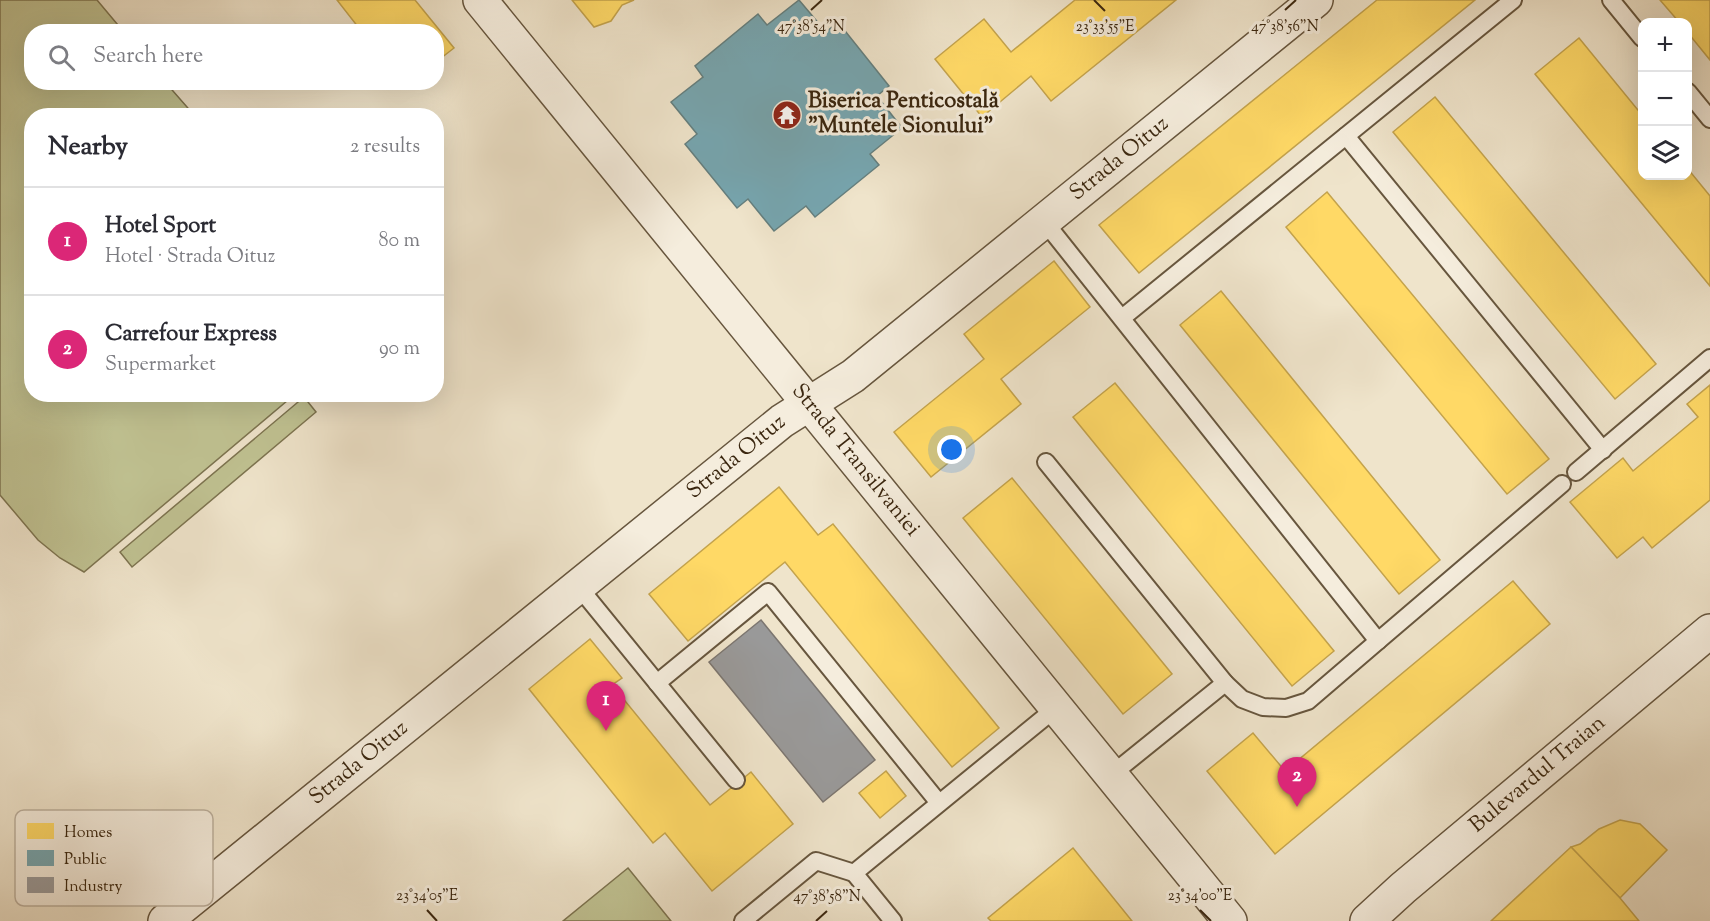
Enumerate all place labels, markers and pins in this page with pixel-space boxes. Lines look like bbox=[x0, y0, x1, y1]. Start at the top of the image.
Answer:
place label: Biserica Penticostală "Muntele Sionului" bbox=[808, 86, 1000, 143]
temple icon: Biserica Penticostală "Muntele Sionului" bbox=[771, 99, 803, 131]
pin: 1 bbox=[586, 682, 626, 731]
pin: 2 bbox=[1278, 758, 1316, 807]

